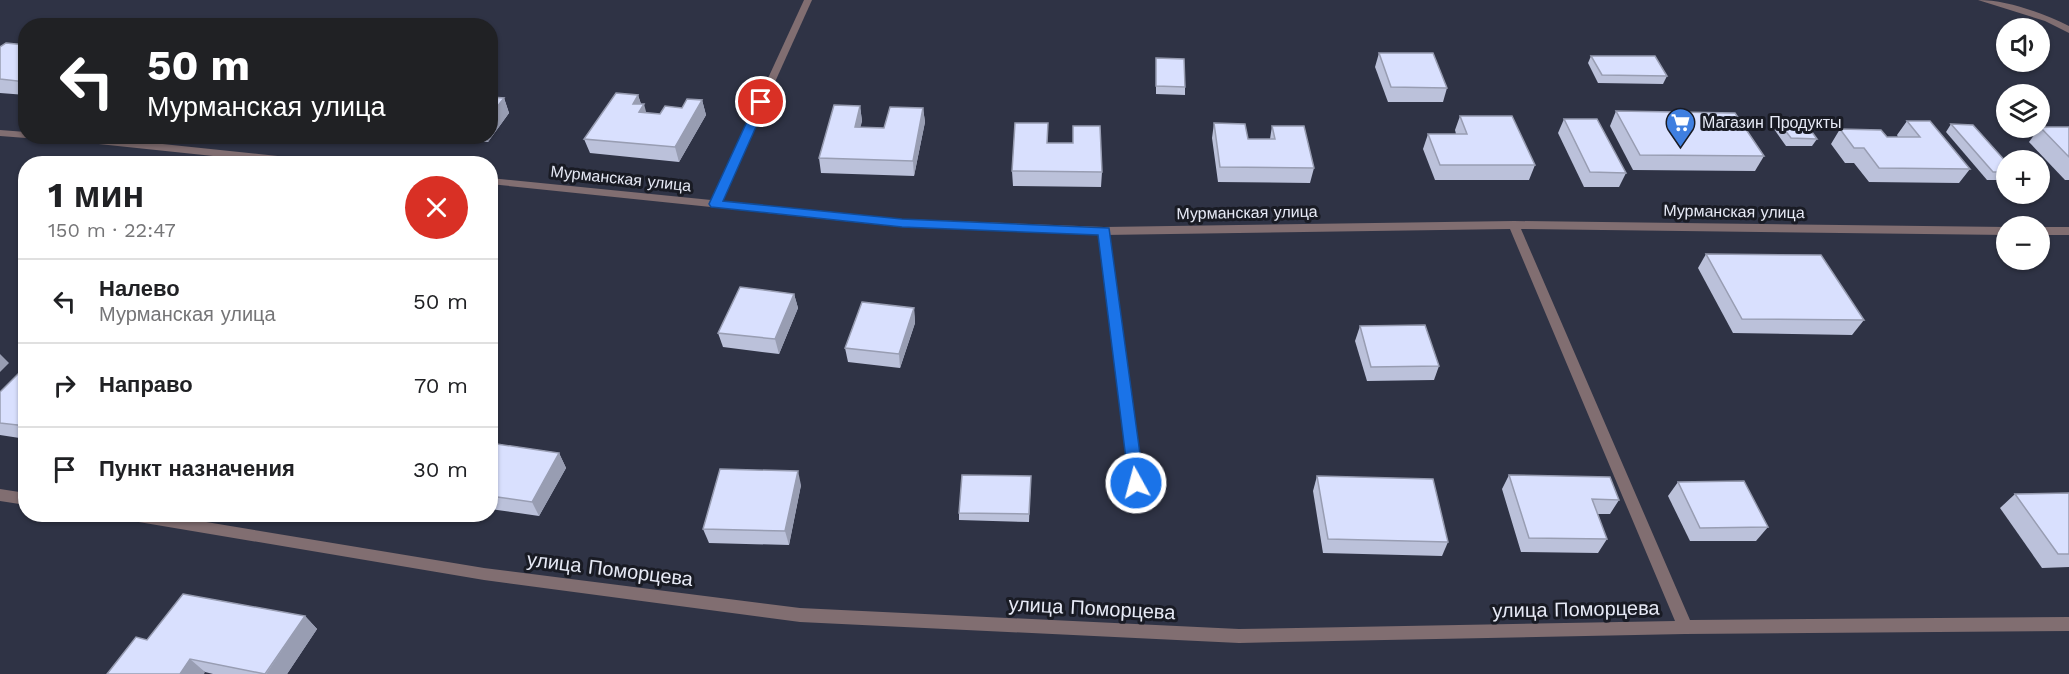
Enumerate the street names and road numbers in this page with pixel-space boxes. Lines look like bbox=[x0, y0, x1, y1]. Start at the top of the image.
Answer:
street label: Мурманская улица bbox=[550, 162, 692, 195]
street label: Мурманская улица bbox=[1663, 201, 1805, 222]
street label: Мурманская улица bbox=[1176, 202, 1318, 223]
street label: улица Поморцева bbox=[526, 547, 695, 591]
street label: улица Поморцева bbox=[1008, 592, 1177, 624]
street label: улица Поморцева bbox=[1492, 596, 1661, 622]

